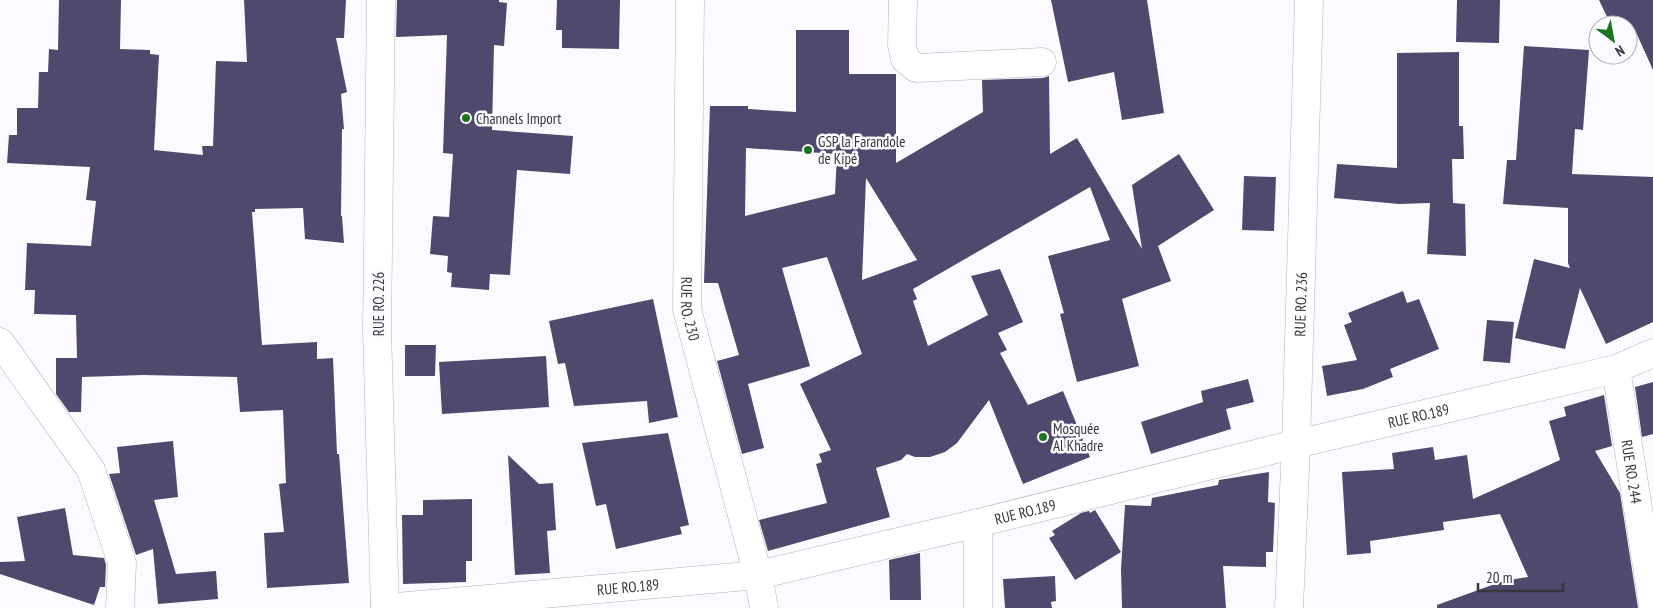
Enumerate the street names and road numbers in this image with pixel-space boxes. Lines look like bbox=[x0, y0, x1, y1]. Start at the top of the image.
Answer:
street label: RUE RO. 236 bbox=[1290, 271, 1311, 337]
street label: RUE RO. 226 bbox=[369, 272, 388, 336]
street label: RUE RO. 230 bbox=[678, 277, 705, 343]
street label: RUE RO.189 bbox=[1386, 399, 1451, 432]
street label: RUE RO. 244 bbox=[1618, 438, 1647, 505]
street label: RUE RO.189 bbox=[993, 495, 1058, 528]
street label: RUE RO.189 bbox=[596, 574, 660, 599]

